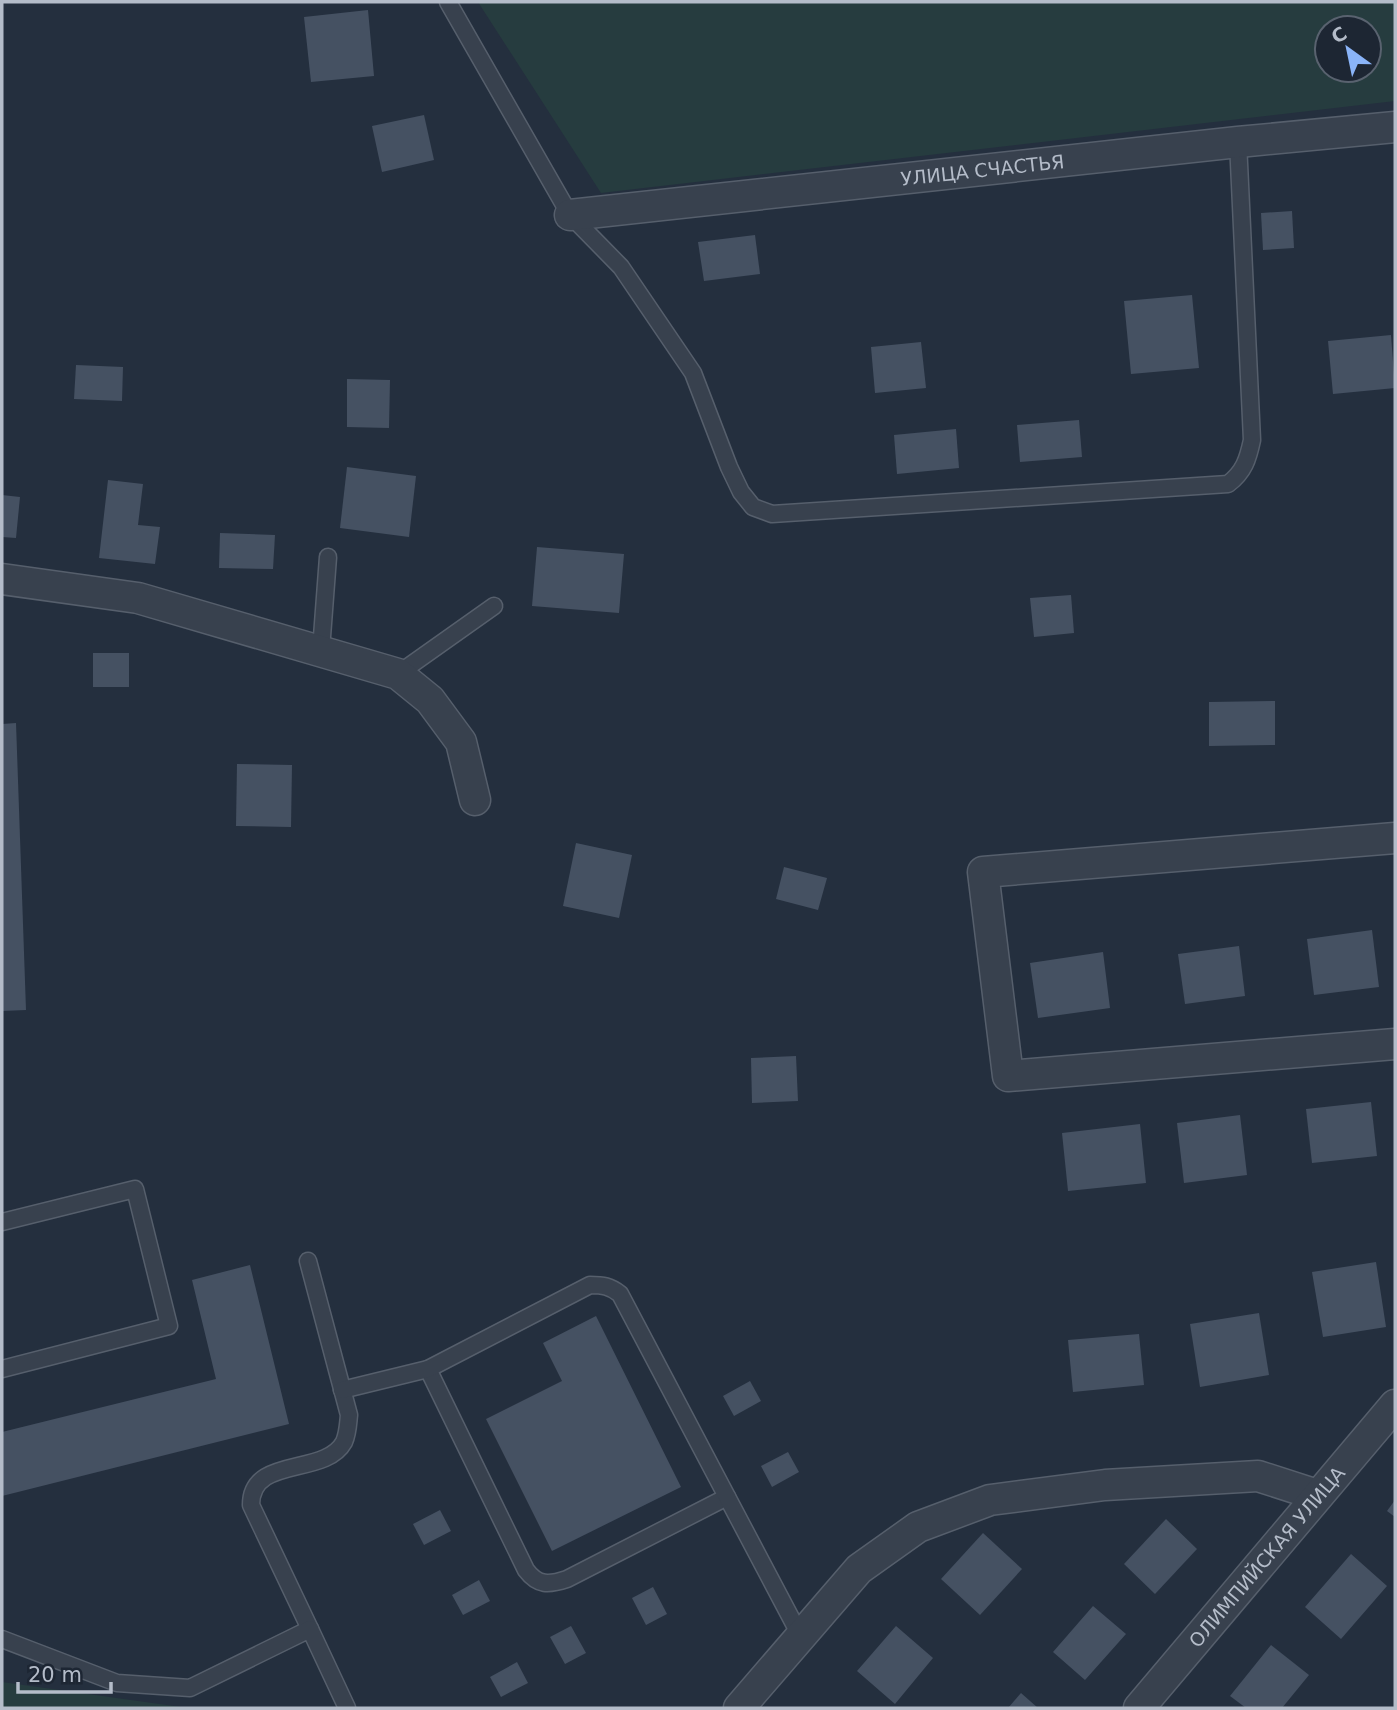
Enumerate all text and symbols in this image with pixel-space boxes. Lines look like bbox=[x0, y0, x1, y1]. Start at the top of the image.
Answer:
north arrow bbox=[1313, 14, 1383, 84]
text: С bbox=[1327, 22, 1351, 48]
street label: УЛИЦА СЧАСТЬЯ bbox=[900, 150, 1065, 190]
street label: ОЛИМПИЙСКАЯ УЛИЦА bbox=[1184, 1462, 1349, 1652]
scale bar bbox=[18, 1650, 110, 1694]
text: 20 m bbox=[28, 1663, 82, 1687]

